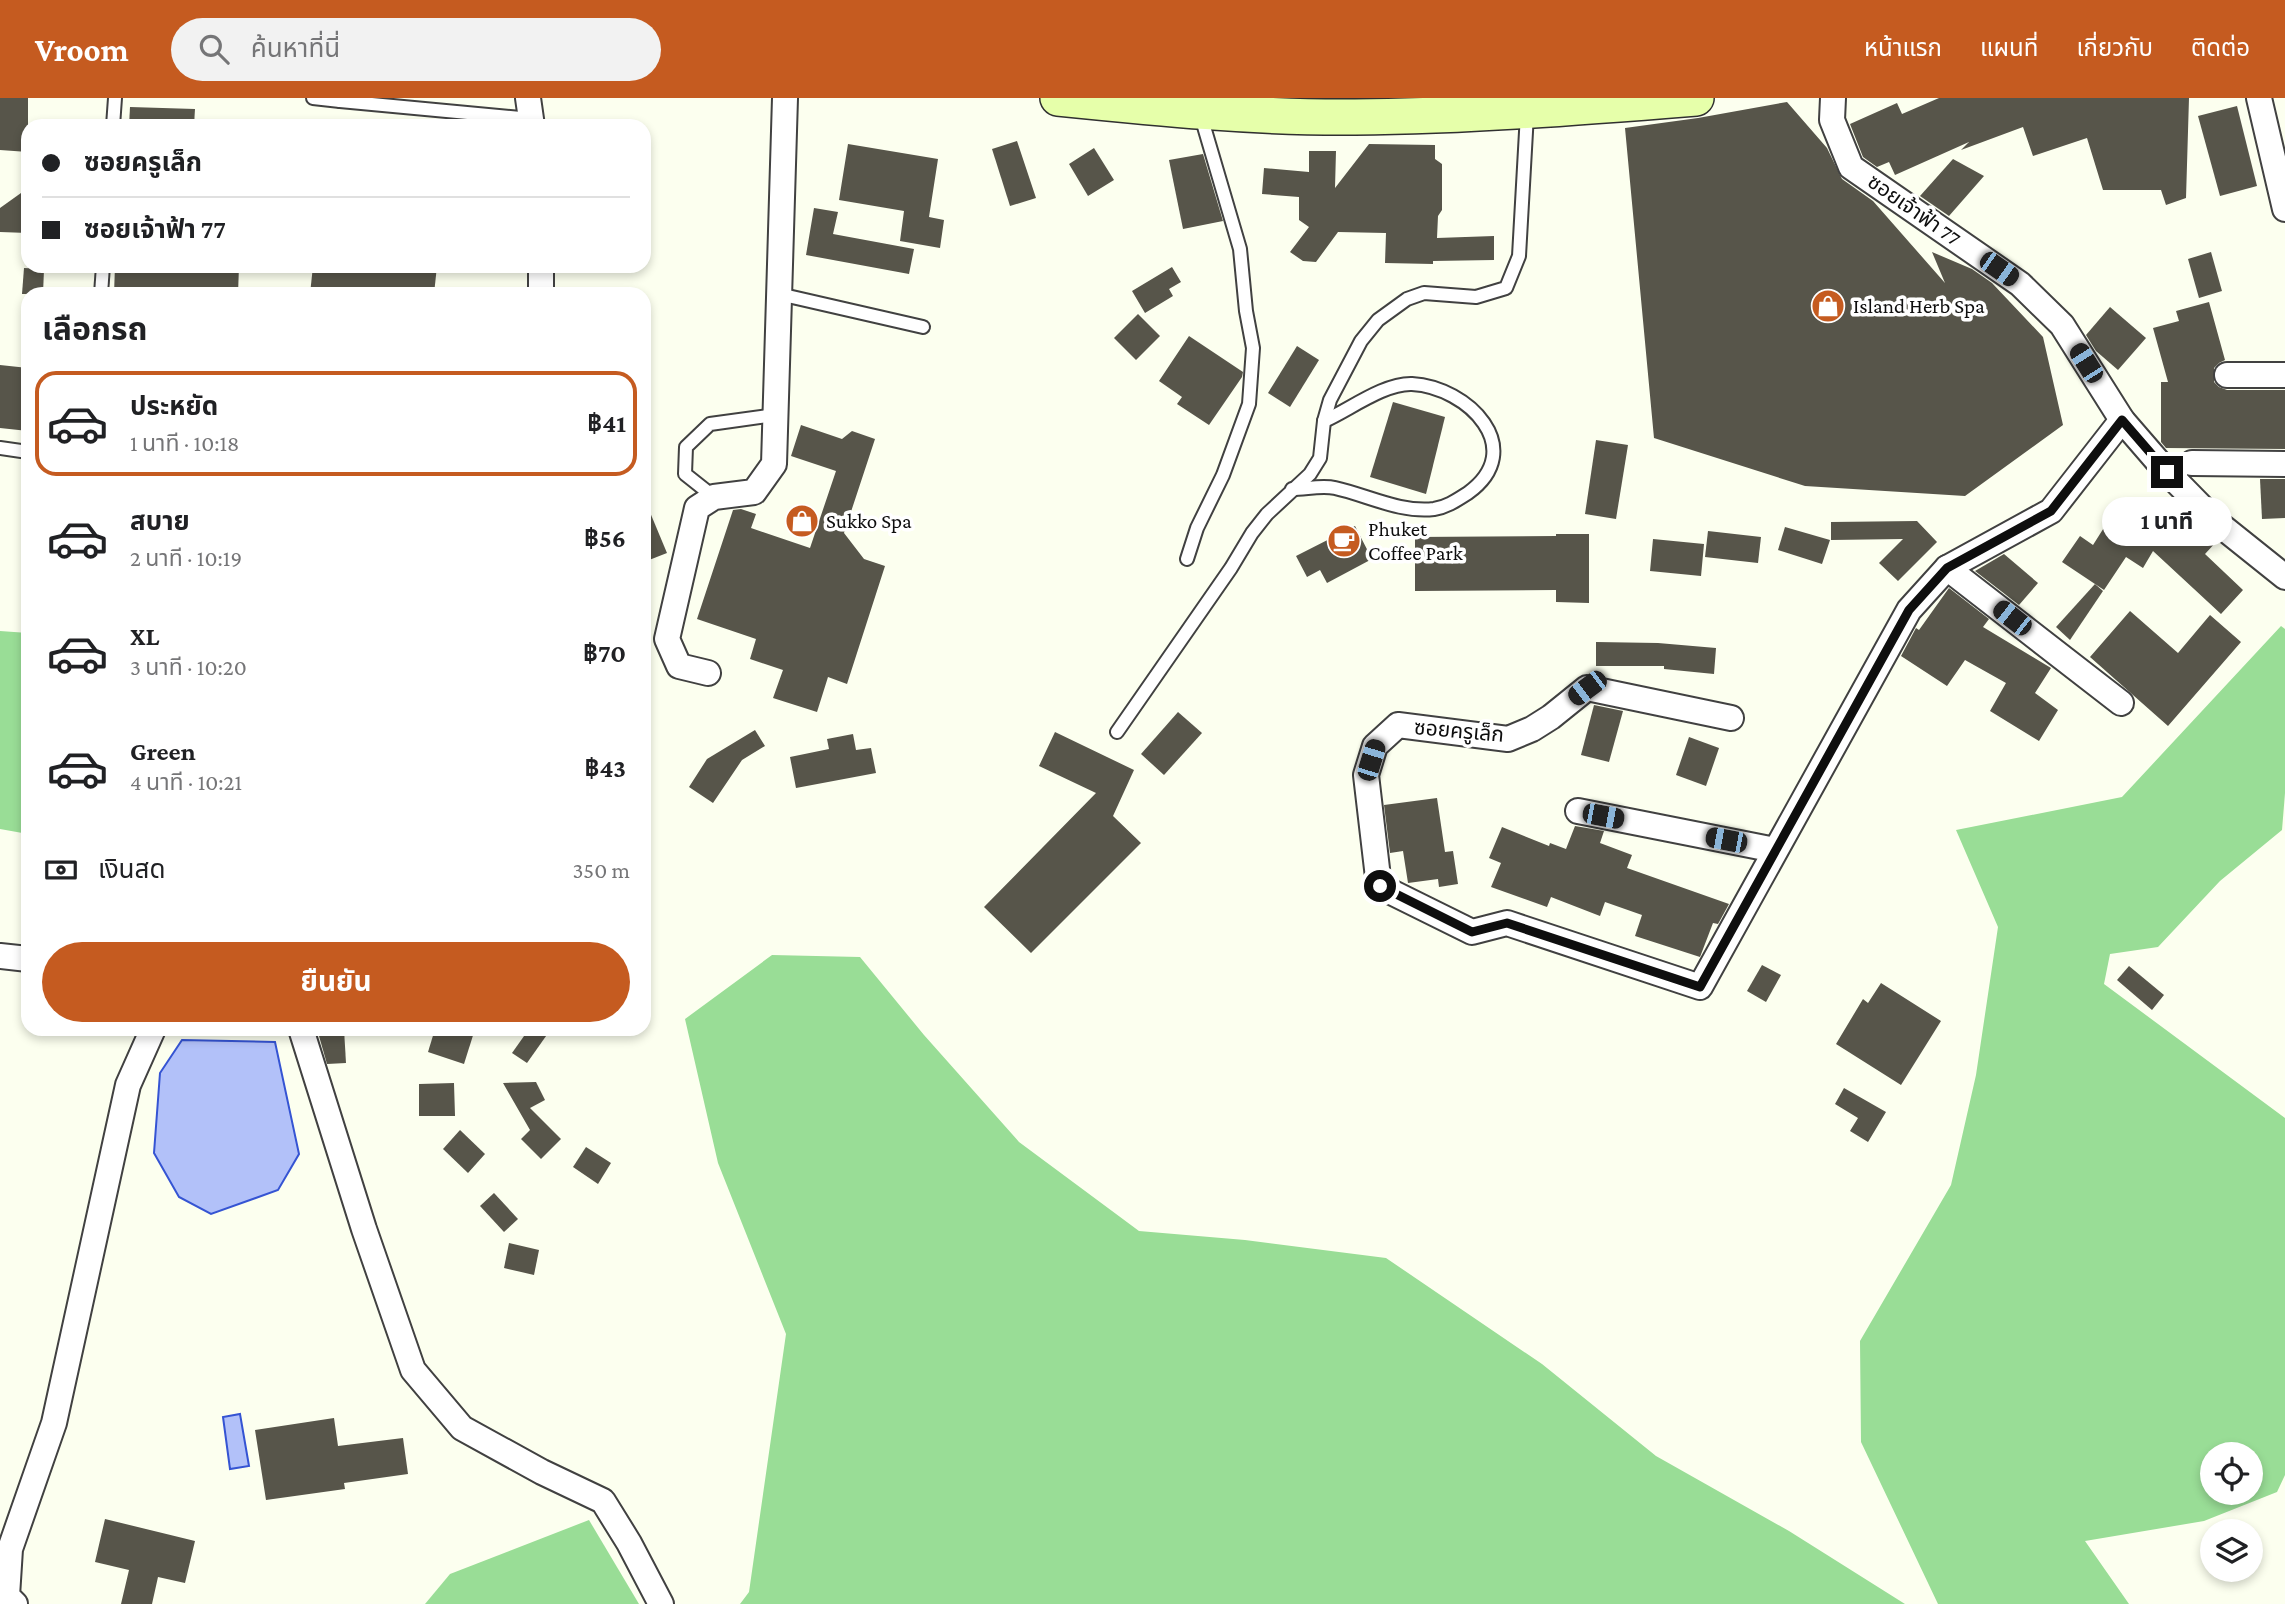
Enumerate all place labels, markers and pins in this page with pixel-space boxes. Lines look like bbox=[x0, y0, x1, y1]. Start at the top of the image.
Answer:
shop icon: Island Herb Spa bbox=[1809, 287, 1847, 325]
place label: Island Herb Spa bbox=[1853, 294, 1985, 318]
shop icon: Sukko Spa bbox=[783, 502, 821, 540]
place label: Sukko Spa bbox=[826, 509, 912, 533]
place label: Phuket Coffee Park bbox=[1368, 517, 1463, 565]
cafe icon: Phuket Coffee Park bbox=[1325, 522, 1363, 560]

